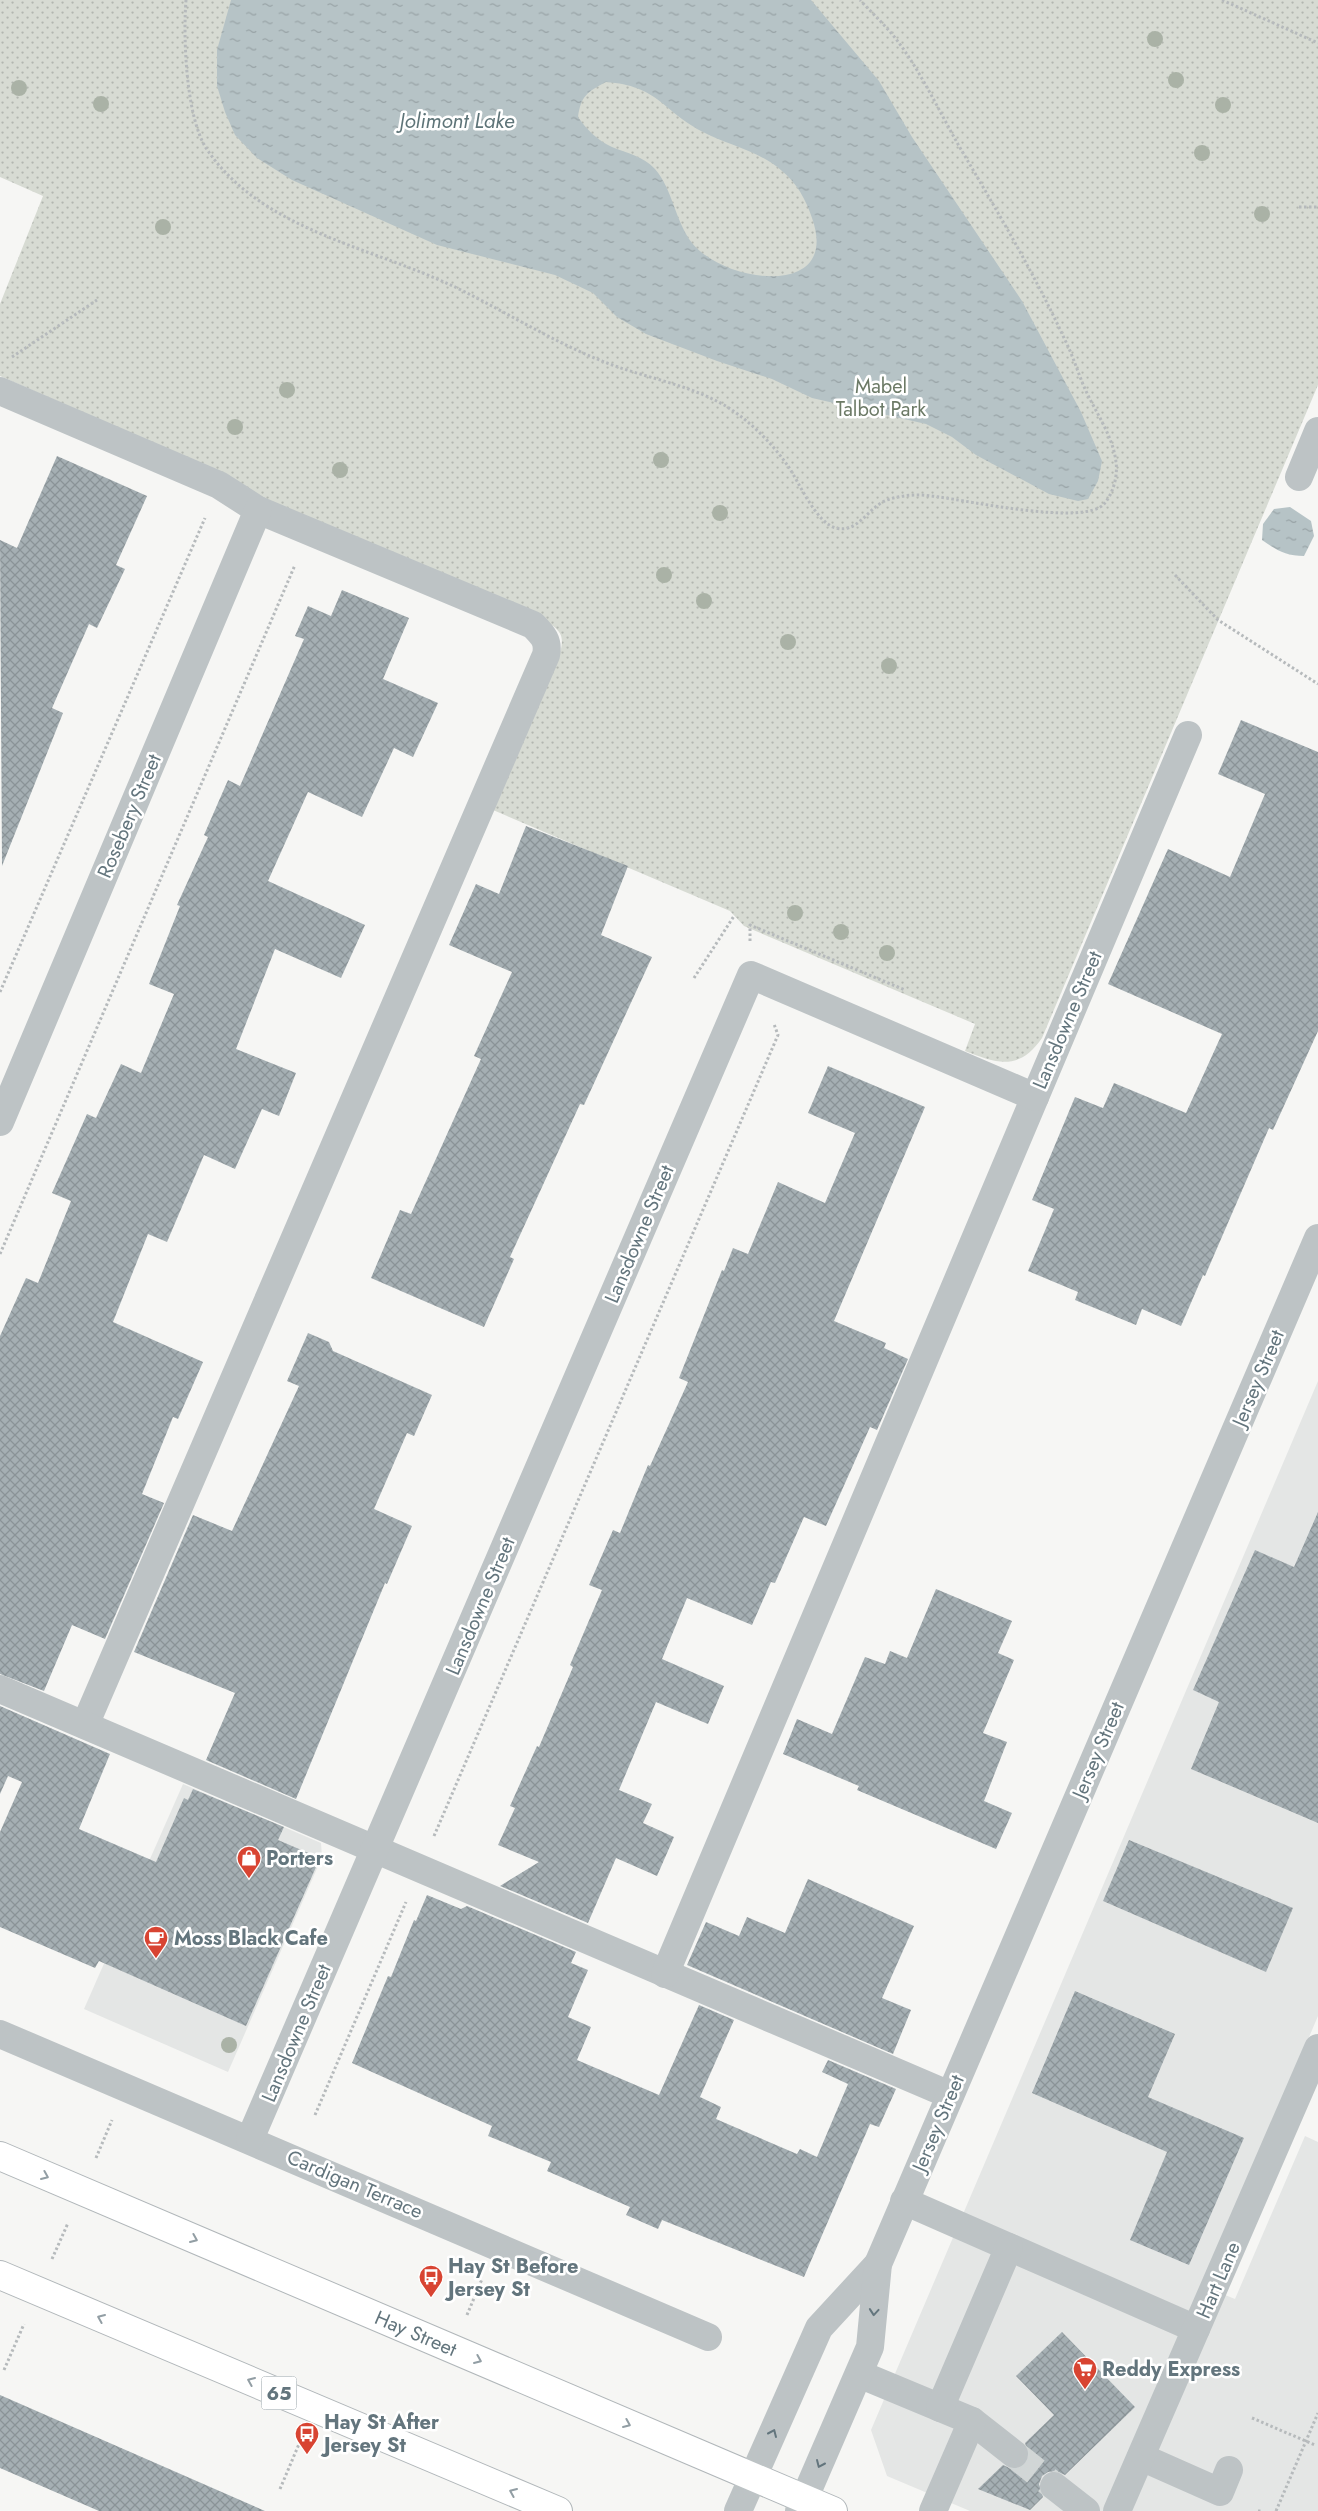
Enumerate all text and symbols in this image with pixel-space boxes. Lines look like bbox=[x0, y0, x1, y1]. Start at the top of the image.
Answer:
water label: Jolimont Lake bbox=[396, 106, 515, 136]
park label: Mabel Talbot Park bbox=[836, 372, 926, 424]
street label: Rosebery Street bbox=[90, 750, 169, 883]
street label: Lansdowne Street bbox=[1025, 947, 1110, 1094]
street label: Lansdowne Street bbox=[597, 1161, 682, 1308]
street label: Jersey Street bbox=[1224, 1325, 1292, 1434]
street label: Lansdowne Street bbox=[438, 1533, 523, 1680]
street label: Jersey Street bbox=[1064, 1697, 1132, 1806]
place label: Porters bbox=[266, 1844, 333, 1873]
shop icon: Porters bbox=[236, 1845, 262, 1879]
place label: Moss Black Cafe bbox=[174, 1924, 328, 1953]
cafe icon: Moss Black Cafe bbox=[143, 1925, 169, 1959]
street label: Lansdowne Street bbox=[254, 1960, 339, 2107]
street label: Jersey Street bbox=[904, 2070, 972, 2179]
street label: Cardigan Terrace bbox=[282, 2143, 427, 2226]
one-way arrow bbox=[40, 2169, 49, 2180]
one-way arrow bbox=[189, 2233, 198, 2244]
street label: Hart Lane bbox=[1189, 2237, 1248, 2323]
place label: Hay St Before Jersey St bbox=[444, 2252, 578, 2304]
bus stop icon: Hay St Before Jersey St bbox=[418, 2264, 444, 2298]
street label: Hay Street bbox=[370, 2303, 461, 2364]
one-way arrow bbox=[868, 2308, 879, 2316]
one-way arrow bbox=[97, 2314, 106, 2324]
one-way arrow bbox=[473, 2354, 482, 2364]
place label: Reddy Express bbox=[1102, 2355, 1240, 2384]
supermarket icon: Reddy Express bbox=[1072, 2356, 1098, 2390]
road number: 65 bbox=[262, 2376, 296, 2410]
one-way arrow bbox=[247, 2377, 256, 2388]
place label: Hay St After Jersey St bbox=[320, 2408, 440, 2460]
one-way arrow bbox=[622, 2417, 631, 2428]
bus stop icon: Hay St After Jersey St bbox=[294, 2421, 320, 2455]
one-way arrow bbox=[766, 2429, 777, 2438]
one-way arrow bbox=[816, 2459, 827, 2468]
one-way arrow bbox=[509, 2488, 518, 2498]

